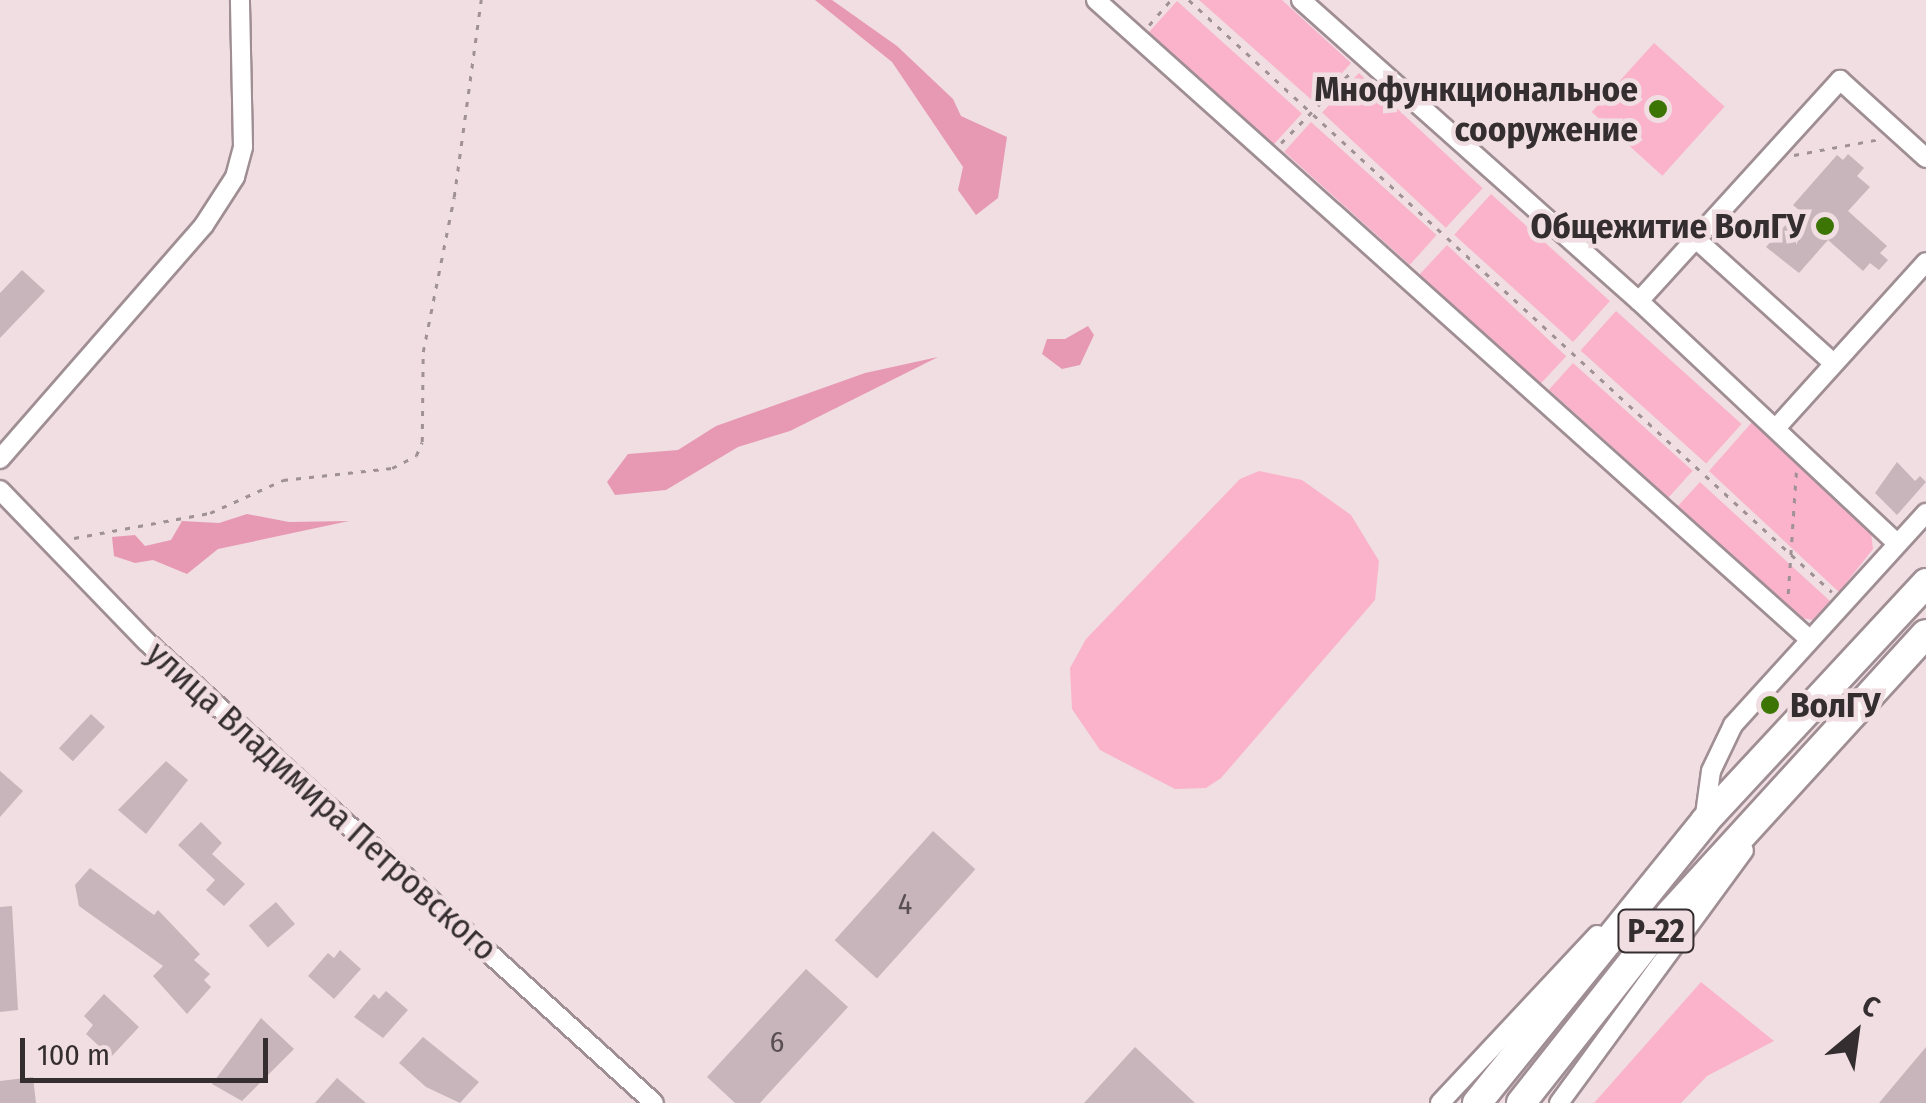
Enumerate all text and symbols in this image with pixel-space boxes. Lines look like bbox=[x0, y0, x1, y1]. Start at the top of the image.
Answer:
place label: Мнофункциональное сооружение bbox=[1314, 68, 1638, 150]
marker: Мнофункциональное сооружение bbox=[1647, 98, 1669, 120]
place label: Общежитие ВолГУ bbox=[1530, 205, 1805, 247]
marker: Общежитие ВолГУ bbox=[1814, 215, 1836, 237]
street label: улица Владимира Петровского bbox=[138, 632, 506, 970]
place label: ВолГУ bbox=[1790, 684, 1880, 726]
marker: ВолГУ bbox=[1759, 694, 1781, 716]
house number: 4 bbox=[898, 886, 912, 922]
road number: Р-22 bbox=[1616, 904, 1696, 958]
north arrow bbox=[1806, 983, 1906, 1083]
text: С bbox=[1856, 988, 1885, 1024]
scale bar bbox=[25, 1018, 272, 1080]
house number: 6 bbox=[770, 1024, 784, 1060]
text: 100 m bbox=[37, 1037, 110, 1073]

